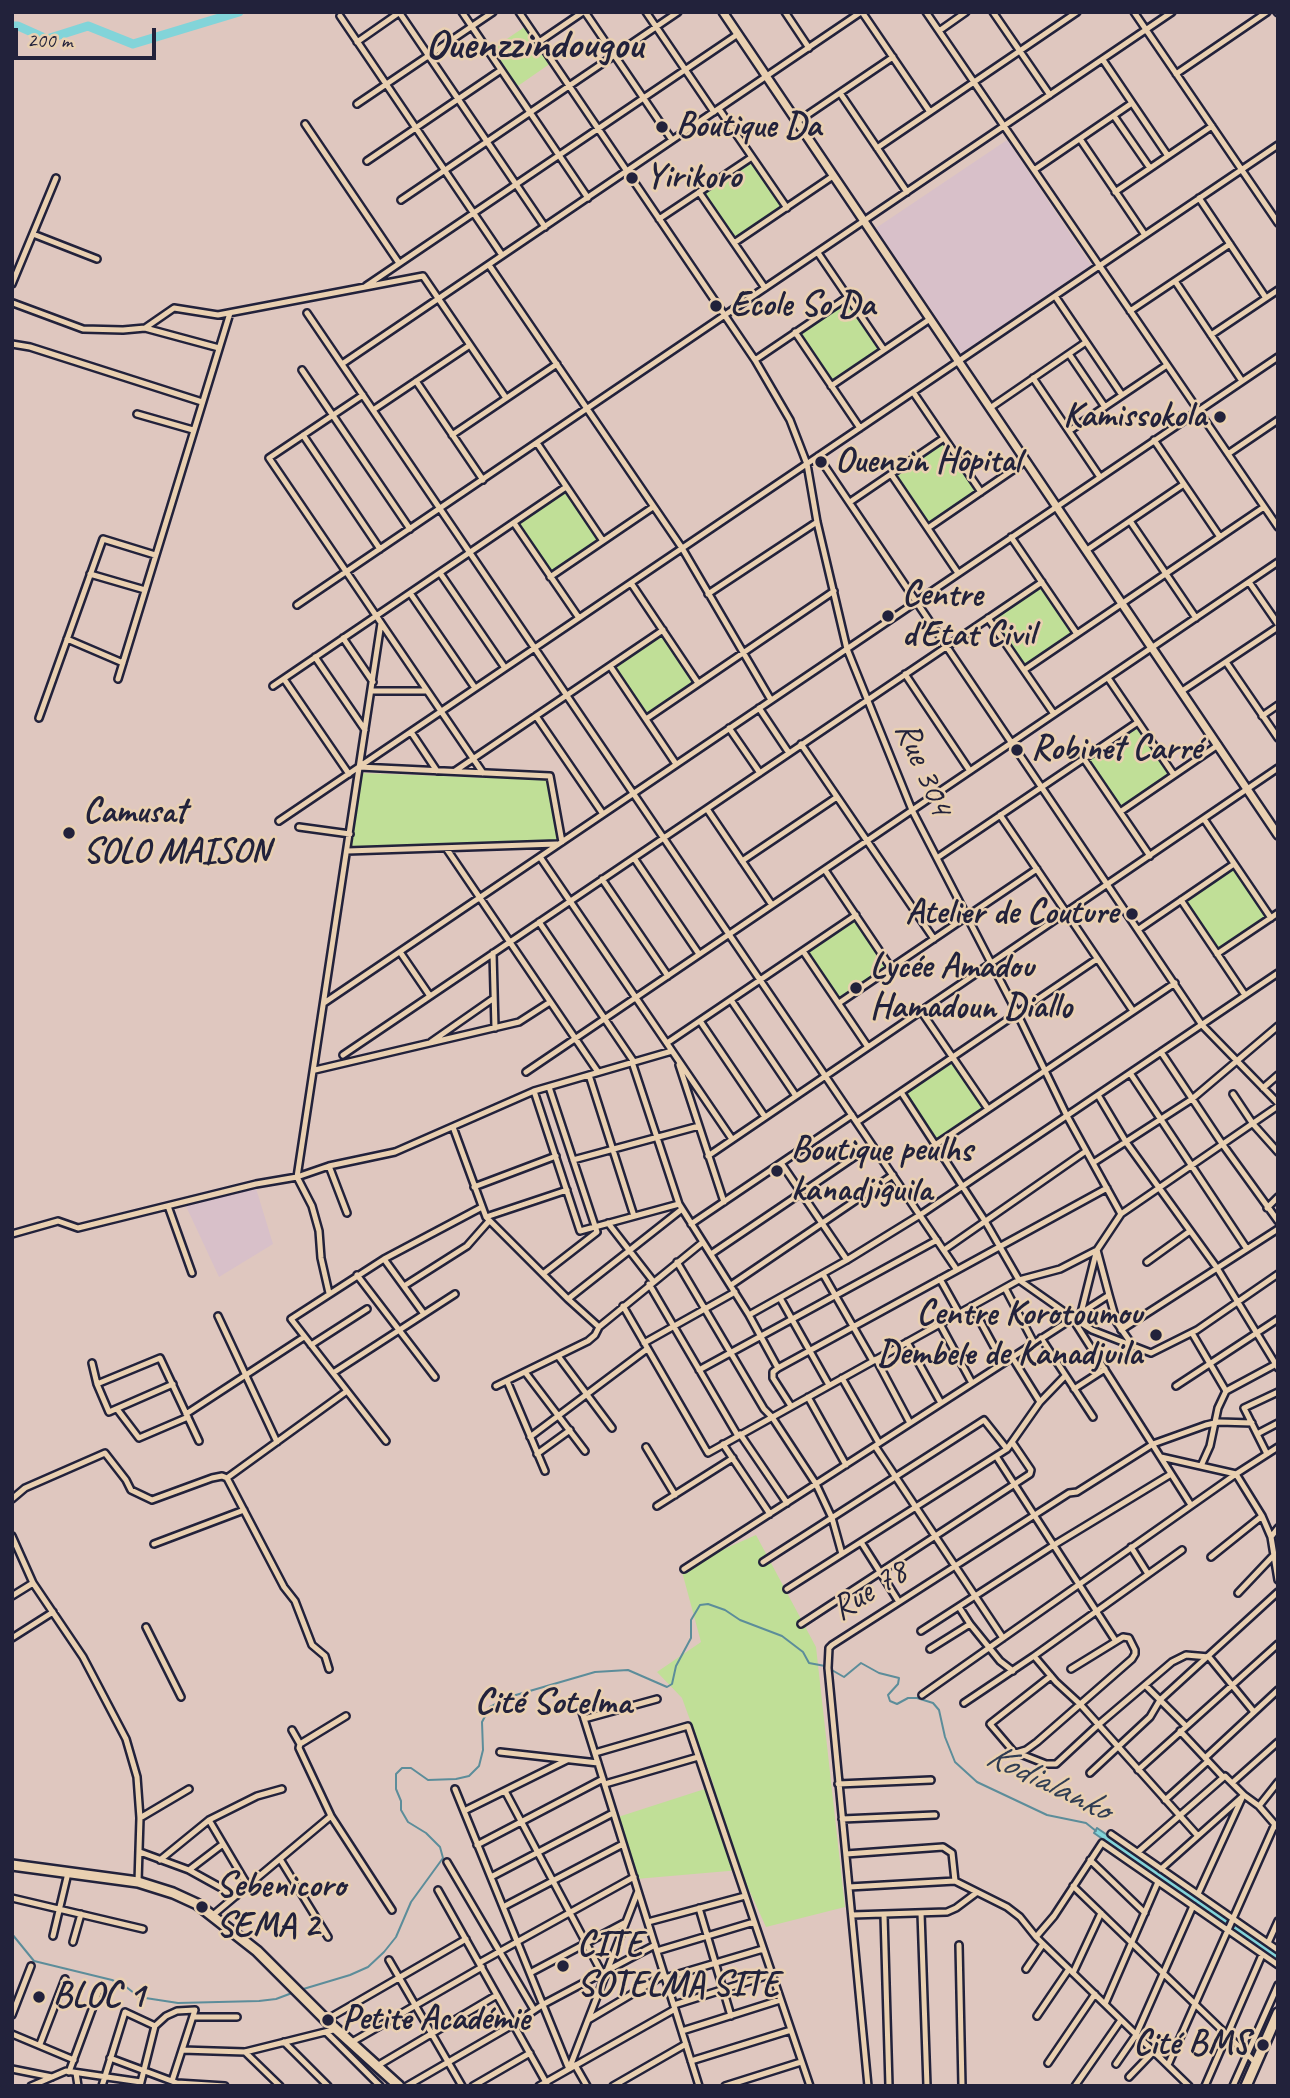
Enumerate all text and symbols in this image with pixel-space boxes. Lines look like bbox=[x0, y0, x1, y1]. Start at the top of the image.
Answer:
scale bar bbox=[18, 14, 159, 58]
district label: Ouenzzindougou bbox=[425, 21, 643, 71]
text: 200 m bbox=[27, 27, 72, 53]
place label: Boutique Da bbox=[676, 106, 821, 148]
marker: Boutique Da bbox=[654, 119, 670, 135]
place label: Yirikoro bbox=[646, 157, 741, 199]
marker: Yirikoro bbox=[624, 170, 640, 186]
place label: Ecole So Da bbox=[730, 285, 875, 327]
marker: Ecole So Da bbox=[708, 298, 724, 314]
place label: Kamissokola bbox=[1063, 396, 1206, 438]
marker: Kamissokola bbox=[1212, 409, 1228, 425]
place label: Ouenzin Hôpital bbox=[835, 441, 1020, 483]
marker: Ouenzin Hôpital bbox=[813, 454, 829, 470]
place label: Centre d'Etat Civil bbox=[902, 575, 1035, 657]
marker: Centre d'Etat Civil bbox=[880, 608, 896, 624]
street label: Rue 304 bbox=[885, 716, 961, 822]
place label: Robinet Carré bbox=[1031, 729, 1201, 771]
marker: Robinet Carré bbox=[1009, 742, 1025, 758]
place label: Camusat SOLO MAISON bbox=[83, 792, 270, 874]
marker: Camusat SOLO MAISON bbox=[61, 825, 77, 841]
place label: Atelier de Couture bbox=[906, 893, 1118, 935]
marker: Atelier de Couture bbox=[1124, 906, 1140, 922]
place label: Lycée Amadou Hamadoun Diallo bbox=[870, 947, 1072, 1029]
marker: Lycée Amadou Hamadoun Diallo bbox=[848, 980, 864, 996]
place label: Boutique peulhs kanadjiguila bbox=[791, 1130, 972, 1212]
marker: Boutique peulhs kanadjiguila bbox=[769, 1163, 785, 1179]
place label: Centre Korotoumou Dembele de Kanadjuila bbox=[877, 1294, 1142, 1376]
marker: Centre Korotoumou Dembele de Kanadjuila bbox=[1148, 1327, 1164, 1343]
street label: Rue 78 bbox=[824, 1551, 916, 1631]
district label: Cité Sotelma bbox=[474, 1681, 632, 1725]
water label: Kodialanko bbox=[979, 1734, 1117, 1832]
place label: Sebenicoro SEMA 2 bbox=[216, 1866, 346, 1948]
marker: Sebenicoro SEMA 2 bbox=[194, 1899, 210, 1915]
place label: CITE SOTELMA SITE bbox=[577, 1925, 779, 2007]
marker: CITE SOTELMA SITE bbox=[555, 1958, 571, 1974]
place label: BLOC 1 bbox=[53, 1976, 145, 2018]
marker: BLOC 1 bbox=[31, 1989, 47, 2005]
place label: Petite Académie bbox=[342, 1999, 530, 2041]
marker: Petite Académie bbox=[320, 2012, 336, 2028]
place label: Cité BMS bbox=[1133, 2024, 1249, 2066]
marker: Cité BMS bbox=[1255, 2037, 1271, 2053]

